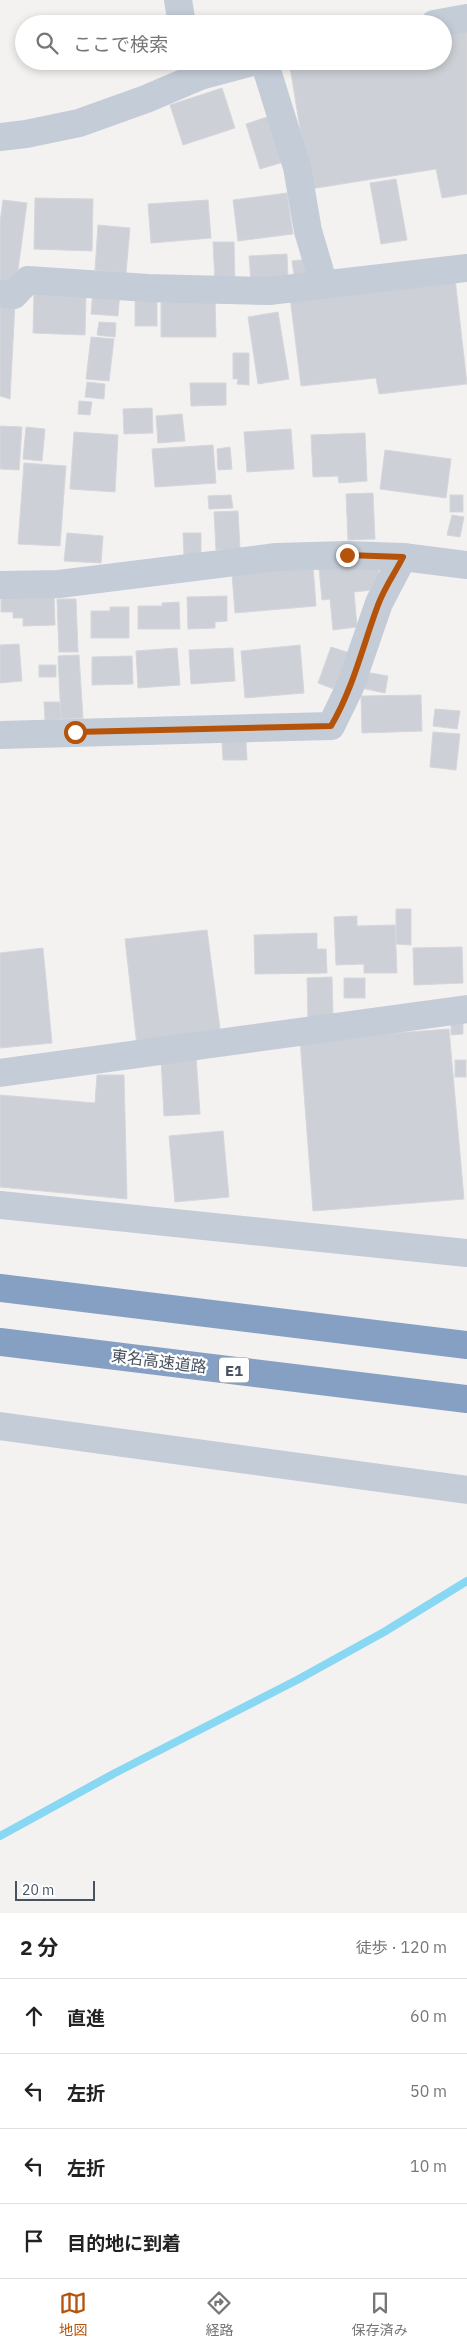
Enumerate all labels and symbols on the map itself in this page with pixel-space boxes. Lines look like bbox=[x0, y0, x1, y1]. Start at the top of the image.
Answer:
route end bbox=[336, 544, 359, 567]
route start bbox=[64, 721, 87, 744]
street label: 東名高速道路 bbox=[110, 1345, 208, 1377]
road number: E1 bbox=[219, 1358, 249, 1382]
scale bar bbox=[15, 1878, 95, 1901]

